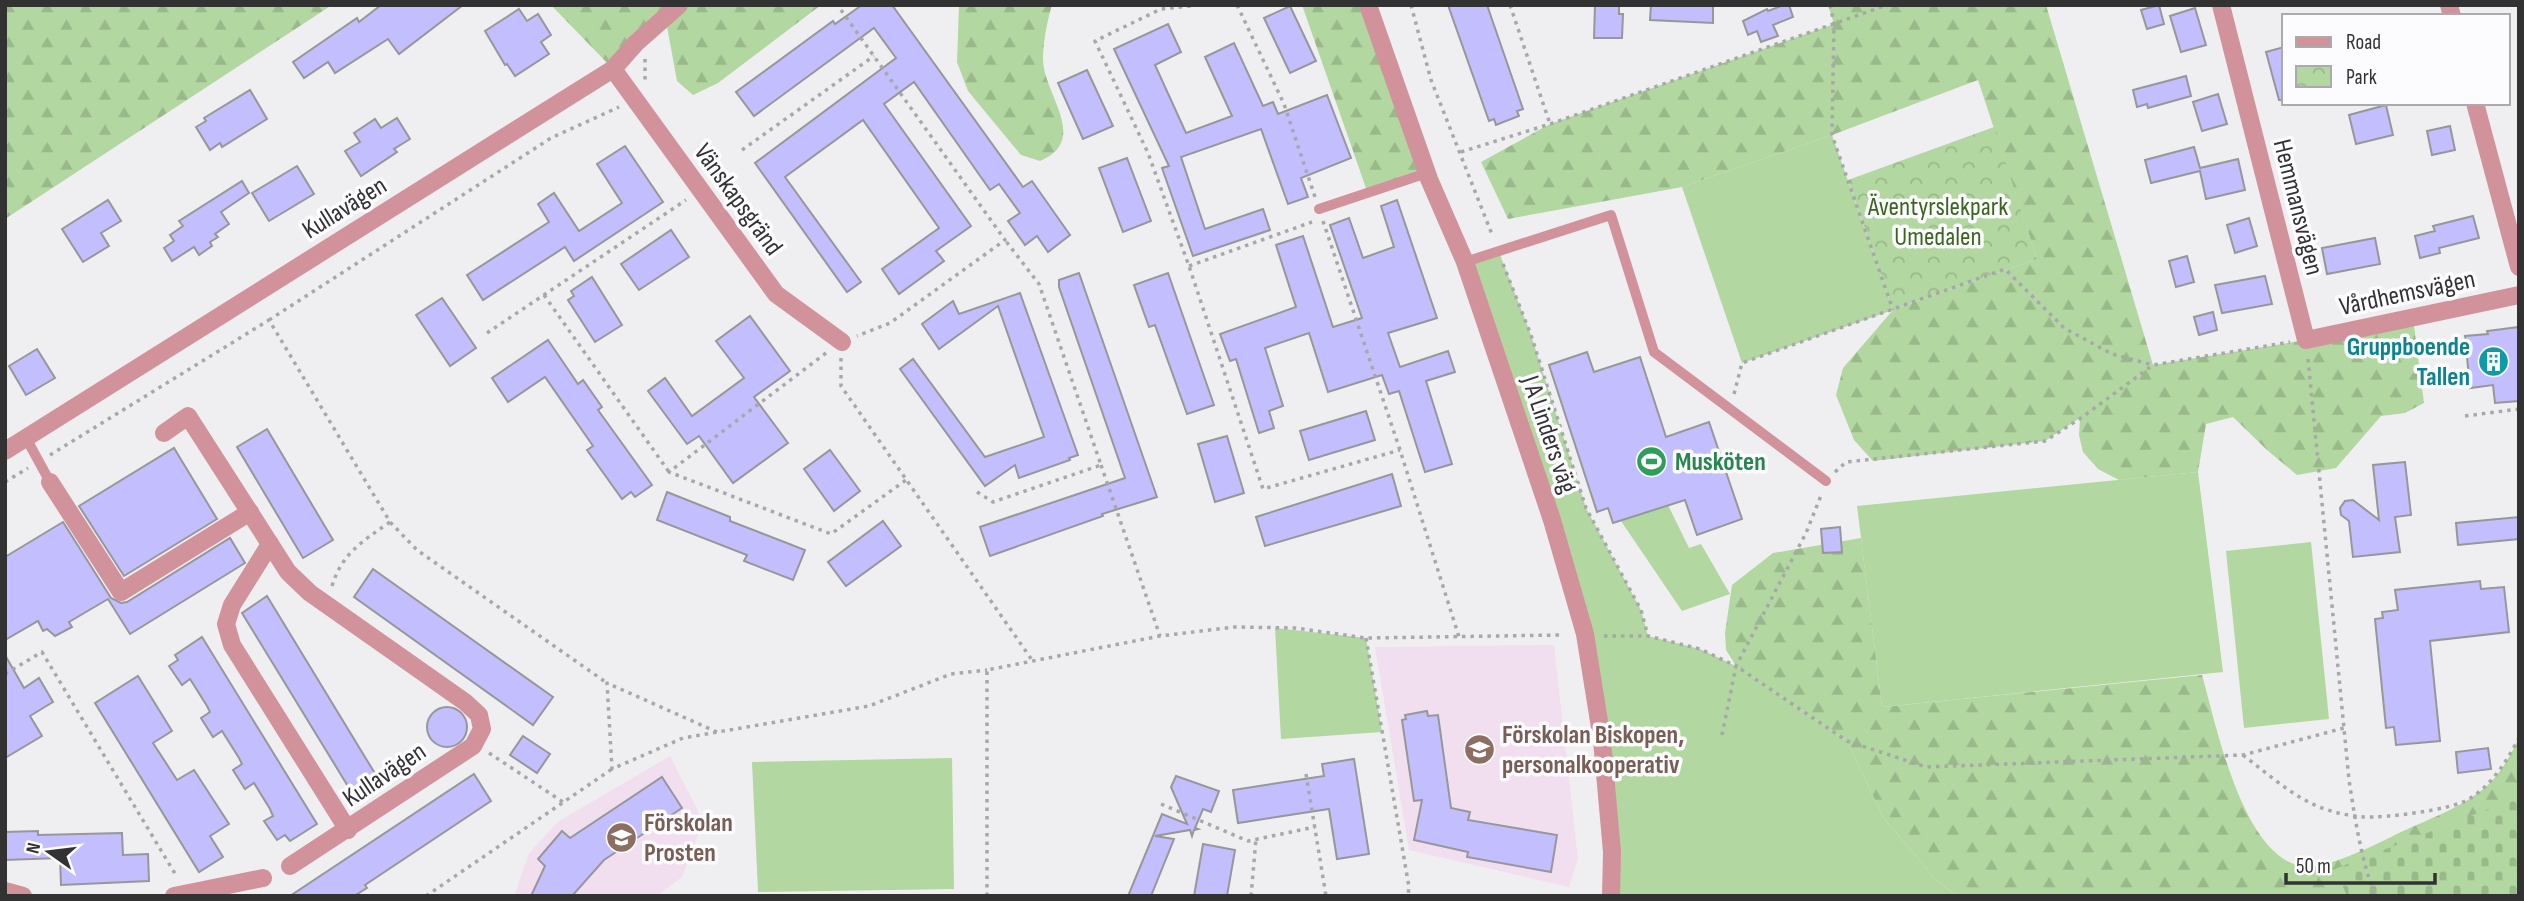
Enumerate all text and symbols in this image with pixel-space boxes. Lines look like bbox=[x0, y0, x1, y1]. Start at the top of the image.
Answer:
legend bbox=[2282, 14, 2510, 105]
text: Road bbox=[2346, 30, 2381, 55]
text: Park bbox=[2346, 65, 2377, 90]
street label: Hemmansvägen bbox=[2266, 136, 2329, 279]
street label: Vänskapsgränd bbox=[687, 138, 789, 262]
street label: Kullavägen bbox=[297, 170, 393, 246]
park label: Äventyrslekpark Umedalen bbox=[1867, 192, 2008, 253]
street label: Vårdhemsvägen bbox=[2337, 264, 2478, 323]
place label: Gruppboende Tallen bbox=[2347, 332, 2470, 393]
building icon: Gruppboende Tallen bbox=[2476, 344, 2510, 378]
street label: J A Linders väg bbox=[1514, 371, 1583, 497]
sports icon: Musköten bbox=[1635, 444, 1669, 478]
place label: Musköten bbox=[1675, 447, 1766, 478]
place label: Förskolan Biskopen, personalkooperativ bbox=[1502, 720, 1684, 781]
school or university icon: Förskolan Biskopen, personalkooperativ bbox=[1462, 732, 1496, 766]
street label: Kullavägen bbox=[337, 736, 432, 814]
place label: Förskolan Prosten bbox=[644, 808, 733, 869]
north arrow bbox=[14, 817, 84, 887]
school or university icon: Förskolan Prosten bbox=[604, 820, 638, 854]
text: N bbox=[22, 841, 46, 856]
scale bar bbox=[2286, 842, 2435, 886]
text: 50 m bbox=[2296, 854, 2331, 879]

